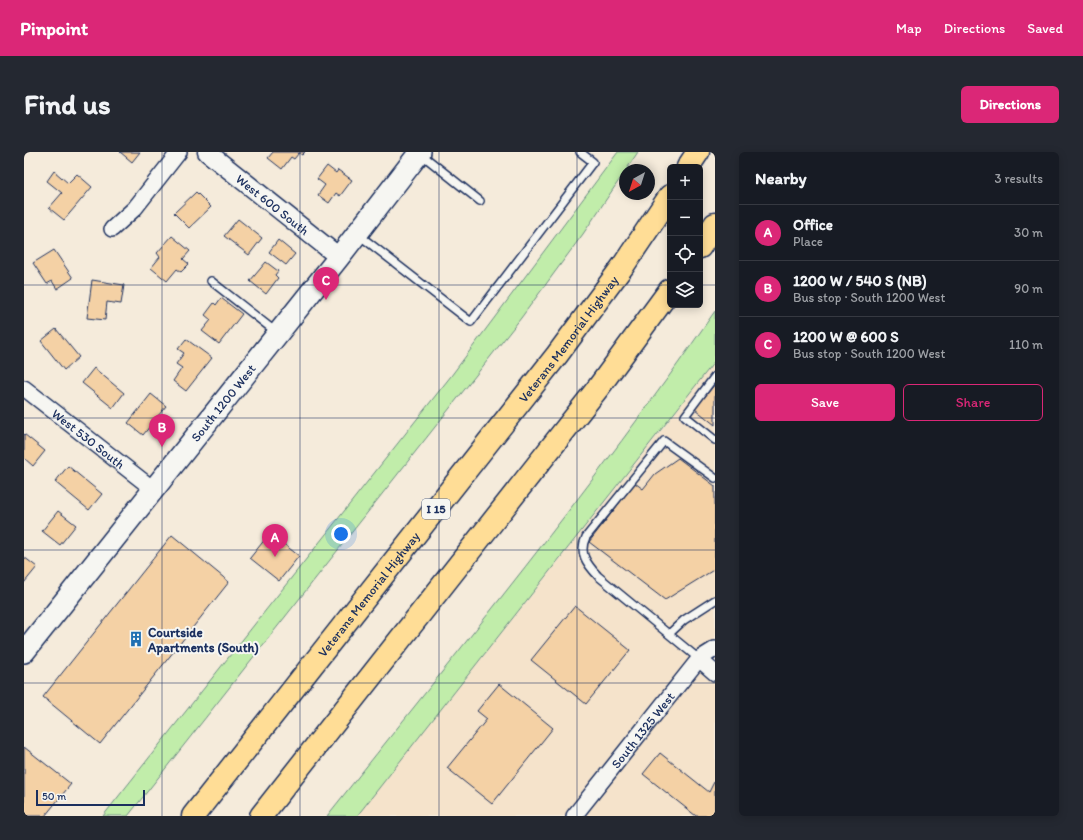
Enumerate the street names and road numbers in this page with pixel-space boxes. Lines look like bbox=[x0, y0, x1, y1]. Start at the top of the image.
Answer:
street label: West 600 South bbox=[233, 171, 312, 238]
street label: Veterans Memorial Highway bbox=[516, 273, 621, 405]
street label: South 1200 West bbox=[188, 361, 259, 445]
street label: West 530 South bbox=[49, 406, 128, 472]
road number: I 15 bbox=[422, 499, 450, 519]
street label: Veterans Memorial Highway bbox=[315, 529, 423, 660]
street label: South 1325 West bbox=[608, 689, 678, 771]

